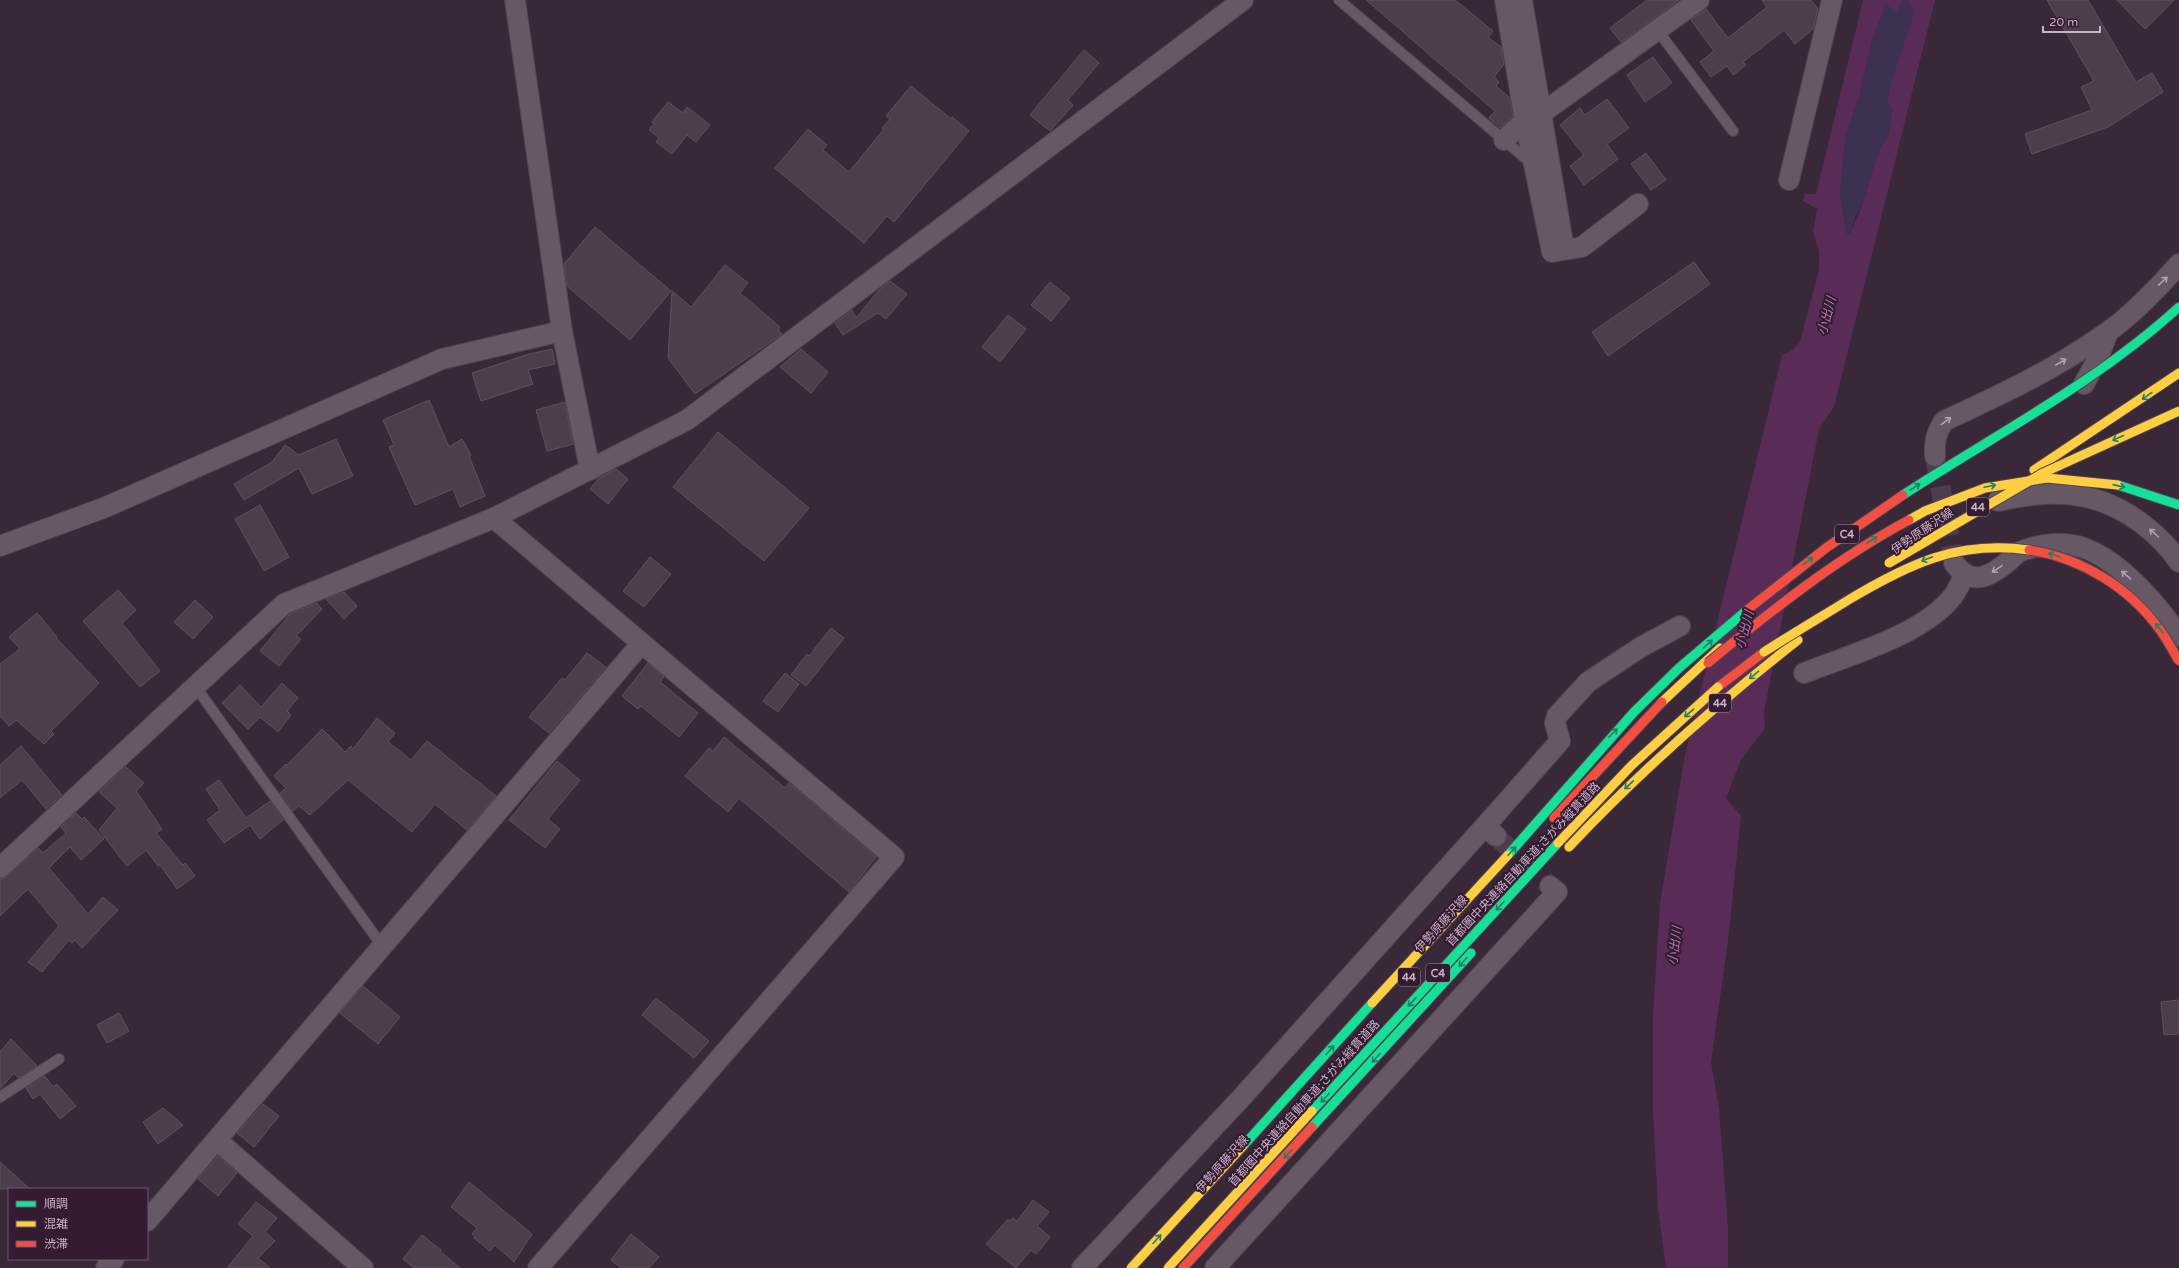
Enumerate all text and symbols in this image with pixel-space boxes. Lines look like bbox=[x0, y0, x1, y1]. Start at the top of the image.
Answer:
scale bar bbox=[2043, 8, 2100, 34]
text: 20 m bbox=[2049, 15, 2078, 29]
one-way arrow bbox=[2158, 276, 2168, 286]
water label: 小出川 bbox=[1814, 293, 1840, 337]
one-way arrow bbox=[2055, 357, 2067, 365]
one-way arrow bbox=[2142, 392, 2153, 400]
one-way arrow bbox=[1941, 417, 1952, 425]
one-way arrow bbox=[2112, 435, 2124, 442]
one-way arrow bbox=[1983, 482, 1996, 490]
one-way arrow bbox=[2112, 482, 2125, 490]
one-way arrow bbox=[1909, 483, 1920, 491]
road number: 44 bbox=[1967, 498, 1989, 516]
street label: 伊勢原藤沢線 bbox=[1888, 505, 1956, 557]
road number: C4 bbox=[1835, 525, 1859, 543]
one-way arrow bbox=[2149, 529, 2159, 538]
one-way arrow bbox=[1866, 536, 1877, 544]
one-way arrow bbox=[2048, 551, 2061, 558]
one-way arrow bbox=[1921, 555, 1933, 563]
one-way arrow bbox=[1803, 557, 1814, 566]
one-way arrow bbox=[1991, 565, 2003, 573]
one-way arrow bbox=[2120, 571, 2131, 580]
water label: 小出川 bbox=[1732, 607, 1758, 651]
one-way arrow bbox=[2155, 623, 2163, 634]
one-way arrow bbox=[1702, 640, 1712, 649]
one-way arrow bbox=[1749, 671, 1760, 680]
road number: 44 bbox=[1709, 694, 1731, 712]
one-way arrow bbox=[1684, 709, 1694, 718]
one-way arrow bbox=[1608, 728, 1618, 738]
street label: 首都圏中央連絡自動車道;さがみ縦貫道路 bbox=[1443, 779, 1603, 949]
one-way arrow bbox=[1624, 780, 1634, 790]
one-way arrow bbox=[1507, 846, 1516, 856]
street label: 伊勢原藤沢線 bbox=[1412, 893, 1470, 955]
one-way arrow bbox=[1495, 901, 1505, 911]
water label: 小出川 bbox=[1664, 924, 1686, 966]
one-way arrow bbox=[1459, 957, 1468, 967]
road number: C4 bbox=[1426, 964, 1450, 982]
road number: 44 bbox=[1398, 968, 1420, 986]
one-way arrow bbox=[1407, 997, 1417, 1007]
street label: 首都圏中央連絡自動車道;さがみ縦貫道路 bbox=[1225, 1017, 1383, 1189]
one-way arrow bbox=[1325, 1045, 1335, 1055]
one-way arrow bbox=[1371, 1053, 1381, 1063]
one-way arrow bbox=[1320, 1093, 1329, 1103]
street label: 伊勢原藤沢線 bbox=[1193, 1133, 1251, 1195]
one-way arrow bbox=[1283, 1149, 1293, 1159]
legend bbox=[8, 1188, 148, 1260]
text: 順調 bbox=[44, 1197, 68, 1211]
text: 混雑 bbox=[44, 1217, 68, 1231]
one-way arrow bbox=[1152, 1234, 1162, 1244]
text: 渋滞 bbox=[44, 1237, 68, 1251]

